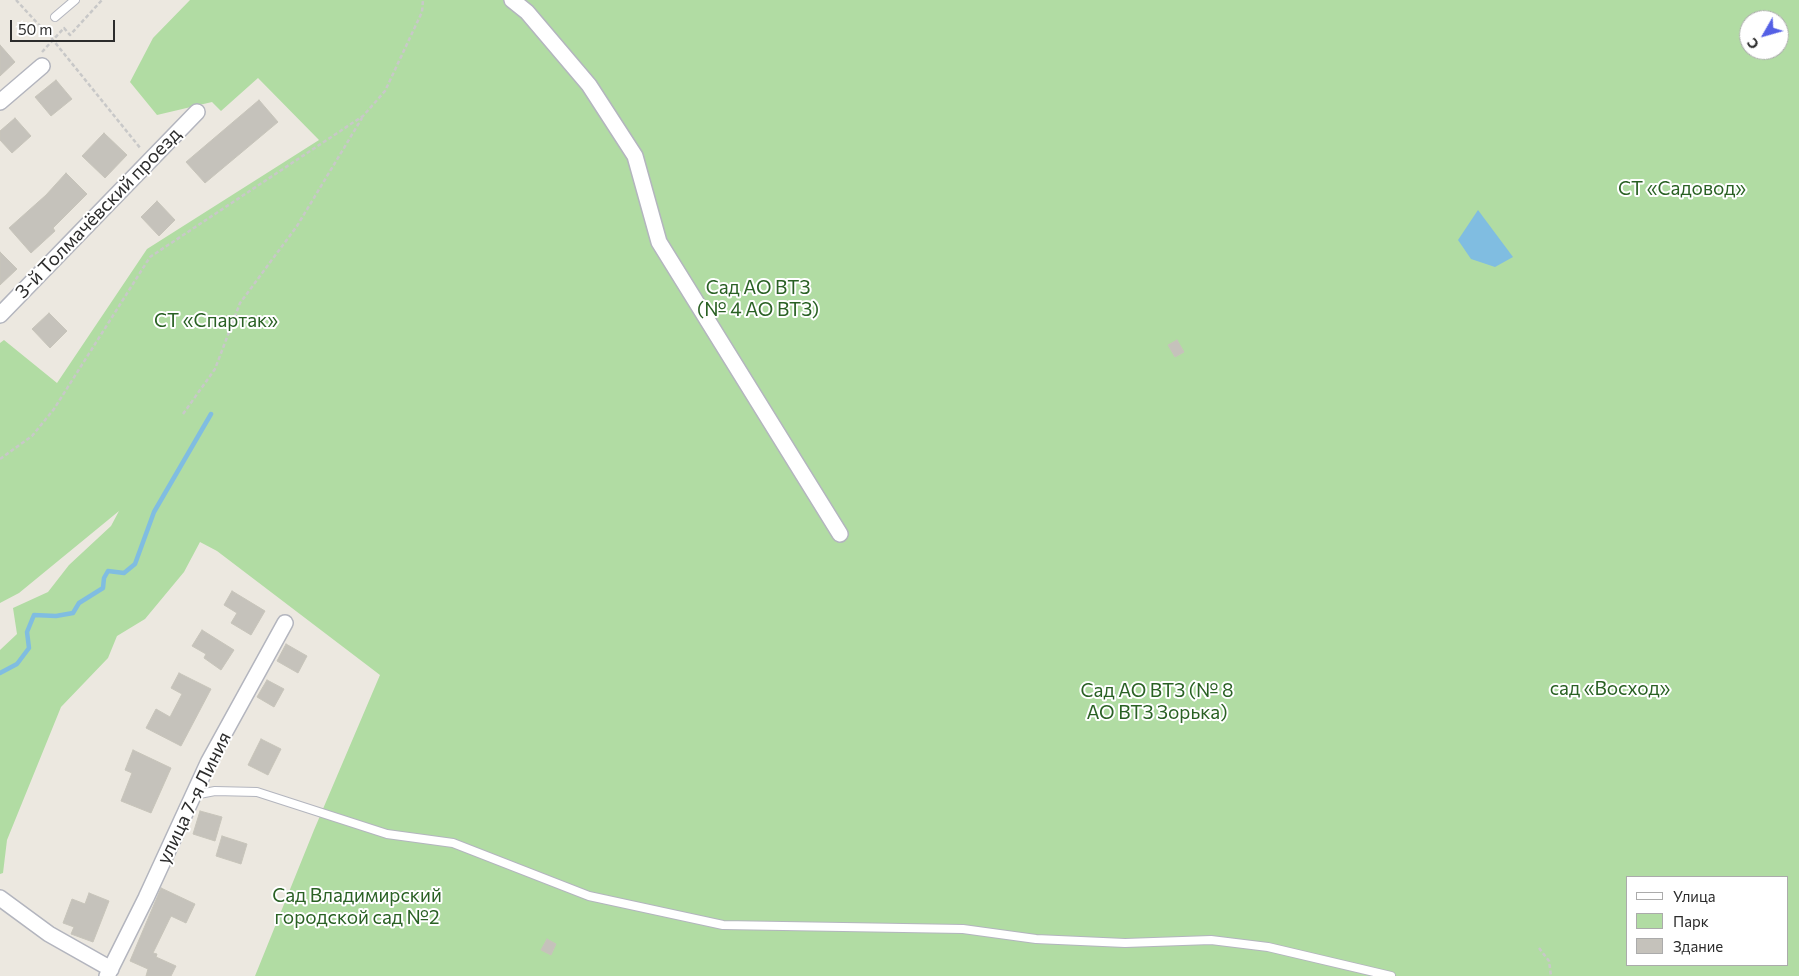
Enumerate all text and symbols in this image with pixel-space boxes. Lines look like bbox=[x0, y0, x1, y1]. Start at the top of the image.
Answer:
scale bar bbox=[12, 10, 118, 42]
north arrow bbox=[1739, 10, 1789, 60]
text: 50 m bbox=[18, 20, 52, 38]
text: С bbox=[1743, 35, 1762, 53]
street label: 3-й Толмачёвский проезд bbox=[10, 123, 186, 303]
park label: СТ «Садовод» bbox=[1618, 178, 1746, 200]
park label: Сад АО ВТЗ (№ 4 АО ВТЗ) bbox=[697, 277, 819, 321]
park label: СТ «Спартак» bbox=[154, 310, 278, 332]
park label: сад «Восход» bbox=[1550, 678, 1670, 700]
park label: Сад АО ВТЗ (№ 8 АО ВТЗ Зорька) bbox=[1081, 680, 1233, 724]
street label: улица 7-я Линия bbox=[152, 728, 236, 868]
legend bbox=[1626, 876, 1789, 966]
park label: Сад Владимирский городской сад №2 bbox=[272, 885, 442, 929]
text: Улица bbox=[1673, 887, 1715, 905]
text: Парк bbox=[1673, 912, 1709, 930]
text: Здание bbox=[1673, 937, 1723, 955]

